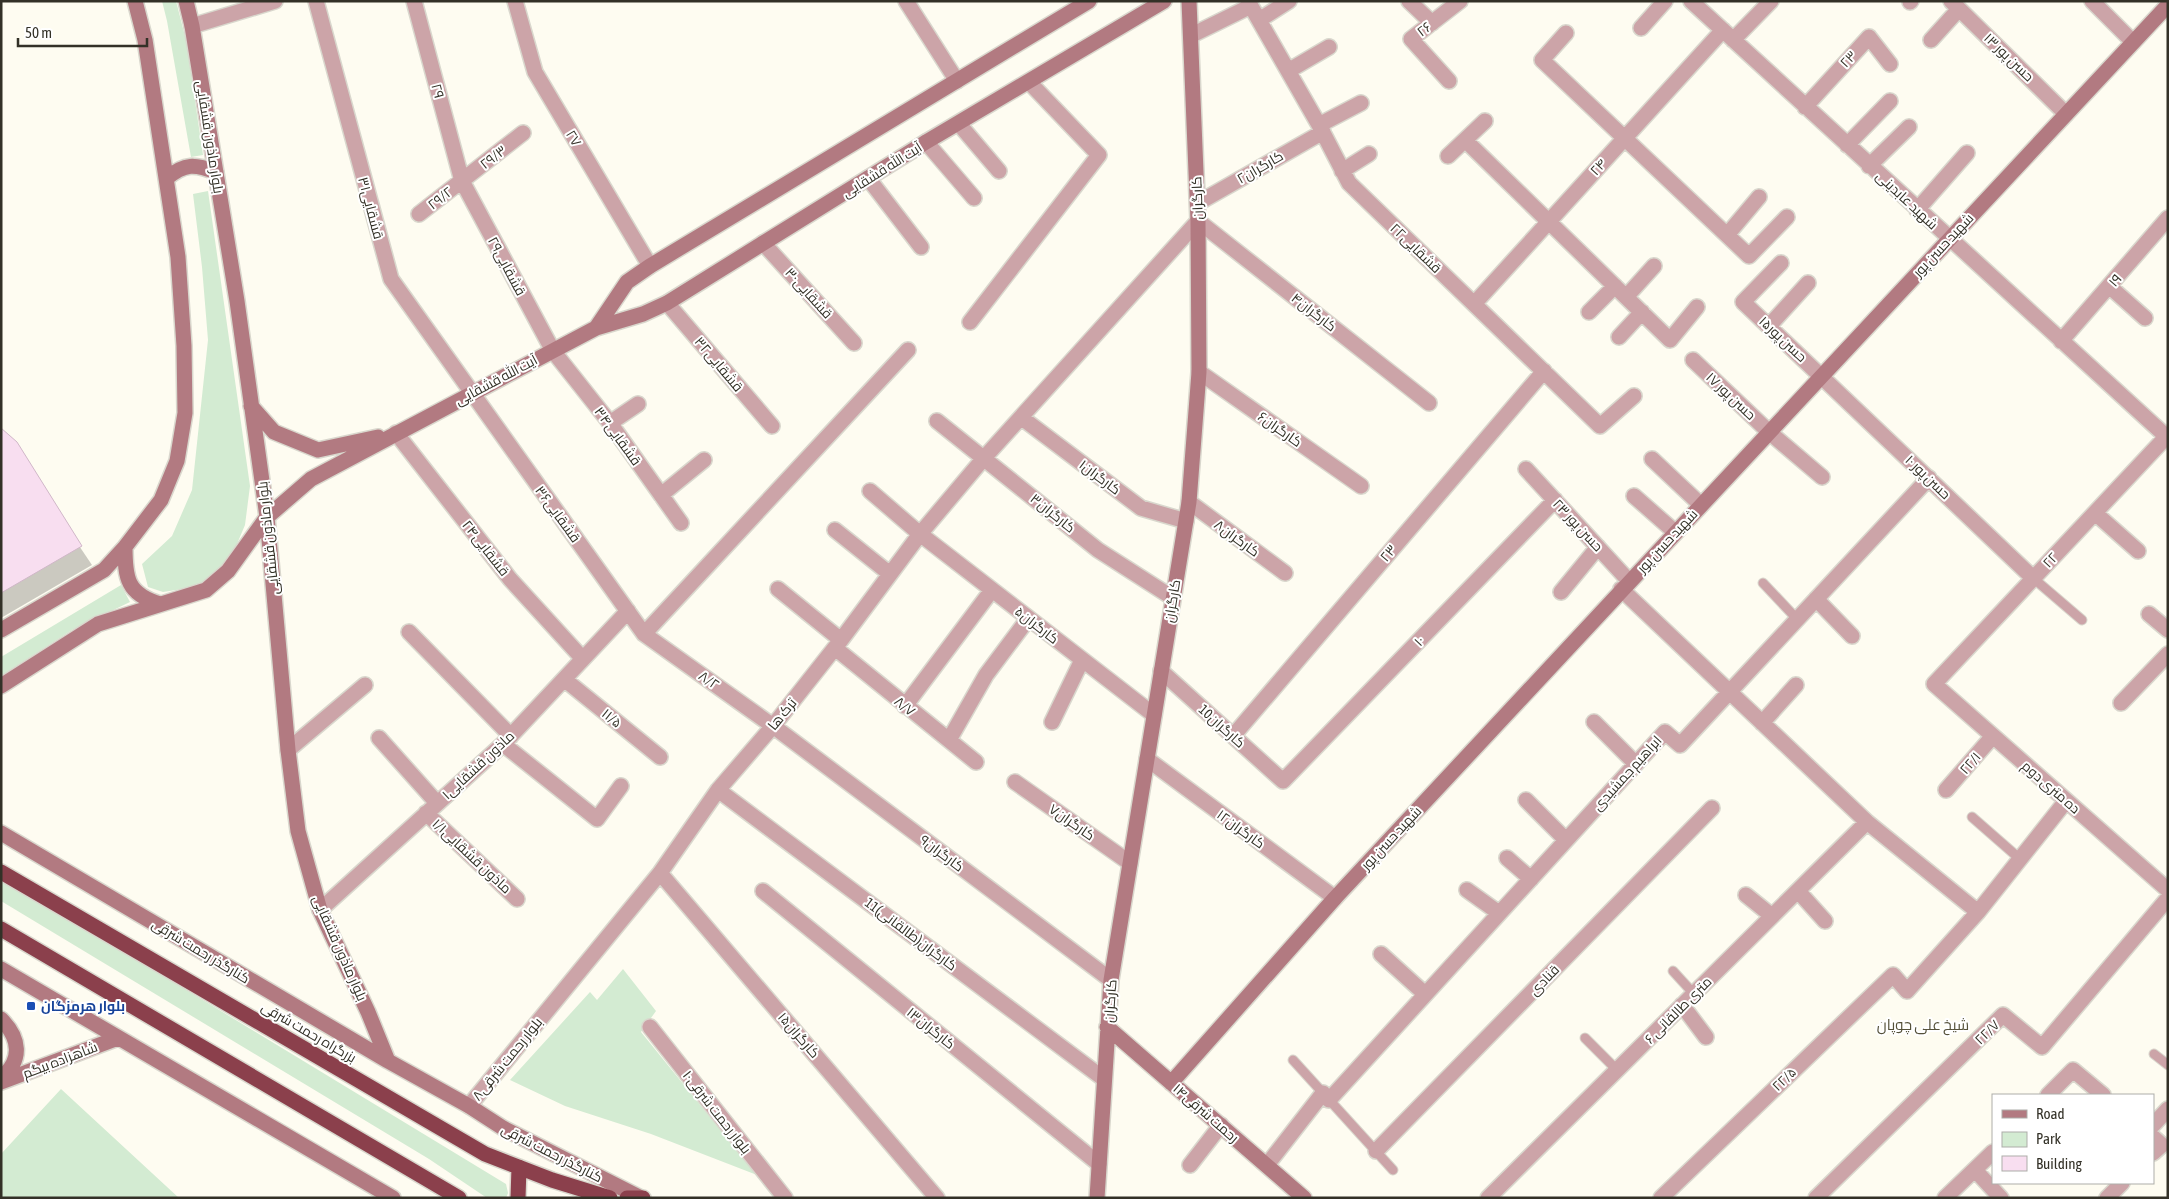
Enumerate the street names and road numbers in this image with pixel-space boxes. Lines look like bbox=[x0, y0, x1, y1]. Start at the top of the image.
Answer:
street label: ۲۶ bbox=[1414, 18, 1434, 40]
street label: ۱۳ حسن پور bbox=[1980, 30, 2037, 86]
street label: ۲۳ bbox=[1836, 47, 1860, 71]
street label: بلوار ماذون قشقایی bbox=[193, 79, 227, 195]
street label: ۲۹ bbox=[428, 82, 448, 100]
street label: ۲۷ bbox=[563, 127, 585, 149]
street label: آیت الله قشقایی bbox=[839, 138, 925, 201]
street label: ۲۹/۳ bbox=[477, 142, 509, 172]
street label: کارگران۲ bbox=[1234, 147, 1286, 187]
street label: ۲۴ bbox=[1586, 155, 1610, 179]
street label: شهید عابدینی bbox=[1873, 167, 1941, 233]
street label: ۳۱قشقایی bbox=[355, 175, 387, 241]
street label: کارگران bbox=[1188, 176, 1206, 220]
street label: ۲۹/۲ bbox=[425, 183, 455, 213]
street label: شهید حسن پور bbox=[1909, 210, 1978, 282]
street label: ۲۲قشقایی bbox=[1387, 220, 1445, 276]
street label: قشقایی۲۹ bbox=[485, 234, 529, 298]
street label: قشقایی۳۰ bbox=[782, 264, 836, 322]
street label: ۱۹ bbox=[2105, 270, 2125, 290]
street label: کارگران۴ bbox=[1288, 290, 1340, 334]
street label: حسن پور۱۵ bbox=[1755, 313, 1810, 366]
street label: قشقایی۳۲ bbox=[691, 333, 747, 395]
street label: آیت الله قشقایی bbox=[452, 351, 540, 408]
street label: ۱۷ حسن پور bbox=[1702, 369, 1759, 424]
street label: قشقایی۳۴ bbox=[591, 404, 645, 468]
street label: ۶کارگران bbox=[1255, 408, 1305, 450]
street label: ۱۰ حسن پور bbox=[1901, 452, 1954, 504]
street label: ۱کارگران bbox=[1076, 456, 1124, 498]
street label: بلوار ماذون قشقایی bbox=[254, 480, 282, 596]
street label: قشقایی۳۶ bbox=[532, 483, 584, 545]
street label: کارگران۳ bbox=[1027, 490, 1079, 536]
street label: ۲۳ حسن پور bbox=[1548, 496, 1606, 556]
street label: شهید حسن پور bbox=[1633, 506, 1702, 578]
street label: کارگران۸ bbox=[1211, 516, 1263, 560]
street label: قشقایی۲۴ bbox=[459, 517, 513, 579]
street label: ۲۳ bbox=[1376, 541, 1400, 565]
street label: ۲۲ bbox=[2039, 549, 2061, 571]
street label: کارگران bbox=[1161, 578, 1183, 624]
street label: کارگران۵ bbox=[1012, 603, 1062, 647]
street label: ۱۰ bbox=[1411, 633, 1427, 649]
street label: ۸/۲ bbox=[696, 667, 722, 693]
street label: ۸/۷ bbox=[891, 693, 919, 719]
street label: ترک ها bbox=[764, 695, 800, 733]
street label: 10کارگران bbox=[1196, 701, 1248, 751]
street label: ۱۱/۵ bbox=[599, 705, 625, 731]
street label: ماذون قشقایی۱ bbox=[439, 728, 517, 802]
street label: ابراهیم جمشیدی bbox=[1589, 732, 1666, 815]
street label: ۲۲/۱ bbox=[1956, 749, 1984, 777]
street label: ده متری دوم bbox=[2017, 757, 2083, 818]
street label: کارگران۷ bbox=[1046, 801, 1098, 843]
street label: شهید حسن پور bbox=[1357, 803, 1426, 875]
street label: ۱۲کارگران bbox=[1214, 806, 1268, 852]
street label: ماذون قشقایی۱/۱ bbox=[429, 815, 515, 897]
street label: کارگران۹ bbox=[917, 831, 967, 875]
street label: بلوار ماذون قشقایی bbox=[310, 893, 370, 1003]
street label: 11کارگران(طالقانی) bbox=[862, 894, 960, 974]
street label: کنارگذر رحمت شرقی bbox=[149, 916, 253, 986]
street label: قنادی bbox=[1526, 961, 1562, 999]
street label: ۶ متری طالقانی bbox=[1641, 973, 1715, 1047]
street label: کارگران bbox=[1101, 979, 1119, 1023]
street label: بزرگراه رحمت شرقی bbox=[259, 998, 359, 1066]
street label: کارگران۱۳ bbox=[904, 1004, 958, 1052]
street label: ۱۵کارگران bbox=[775, 1009, 823, 1061]
street label: بلوار رحمت شرقی۸ bbox=[469, 1014, 545, 1104]
street label: ۲۲/۷ bbox=[1971, 1016, 2003, 1048]
street label: شاهزاده بیگم bbox=[20, 1038, 100, 1083]
street label: ۲۲/۵ bbox=[1769, 1064, 1799, 1094]
street label: ۱۰بلوار رحمت شرقی bbox=[680, 1067, 754, 1157]
street label: ۱۴رحمت شرقی bbox=[1170, 1080, 1242, 1146]
street label: کنارگذر رحمت شرقی bbox=[499, 1121, 605, 1185]

